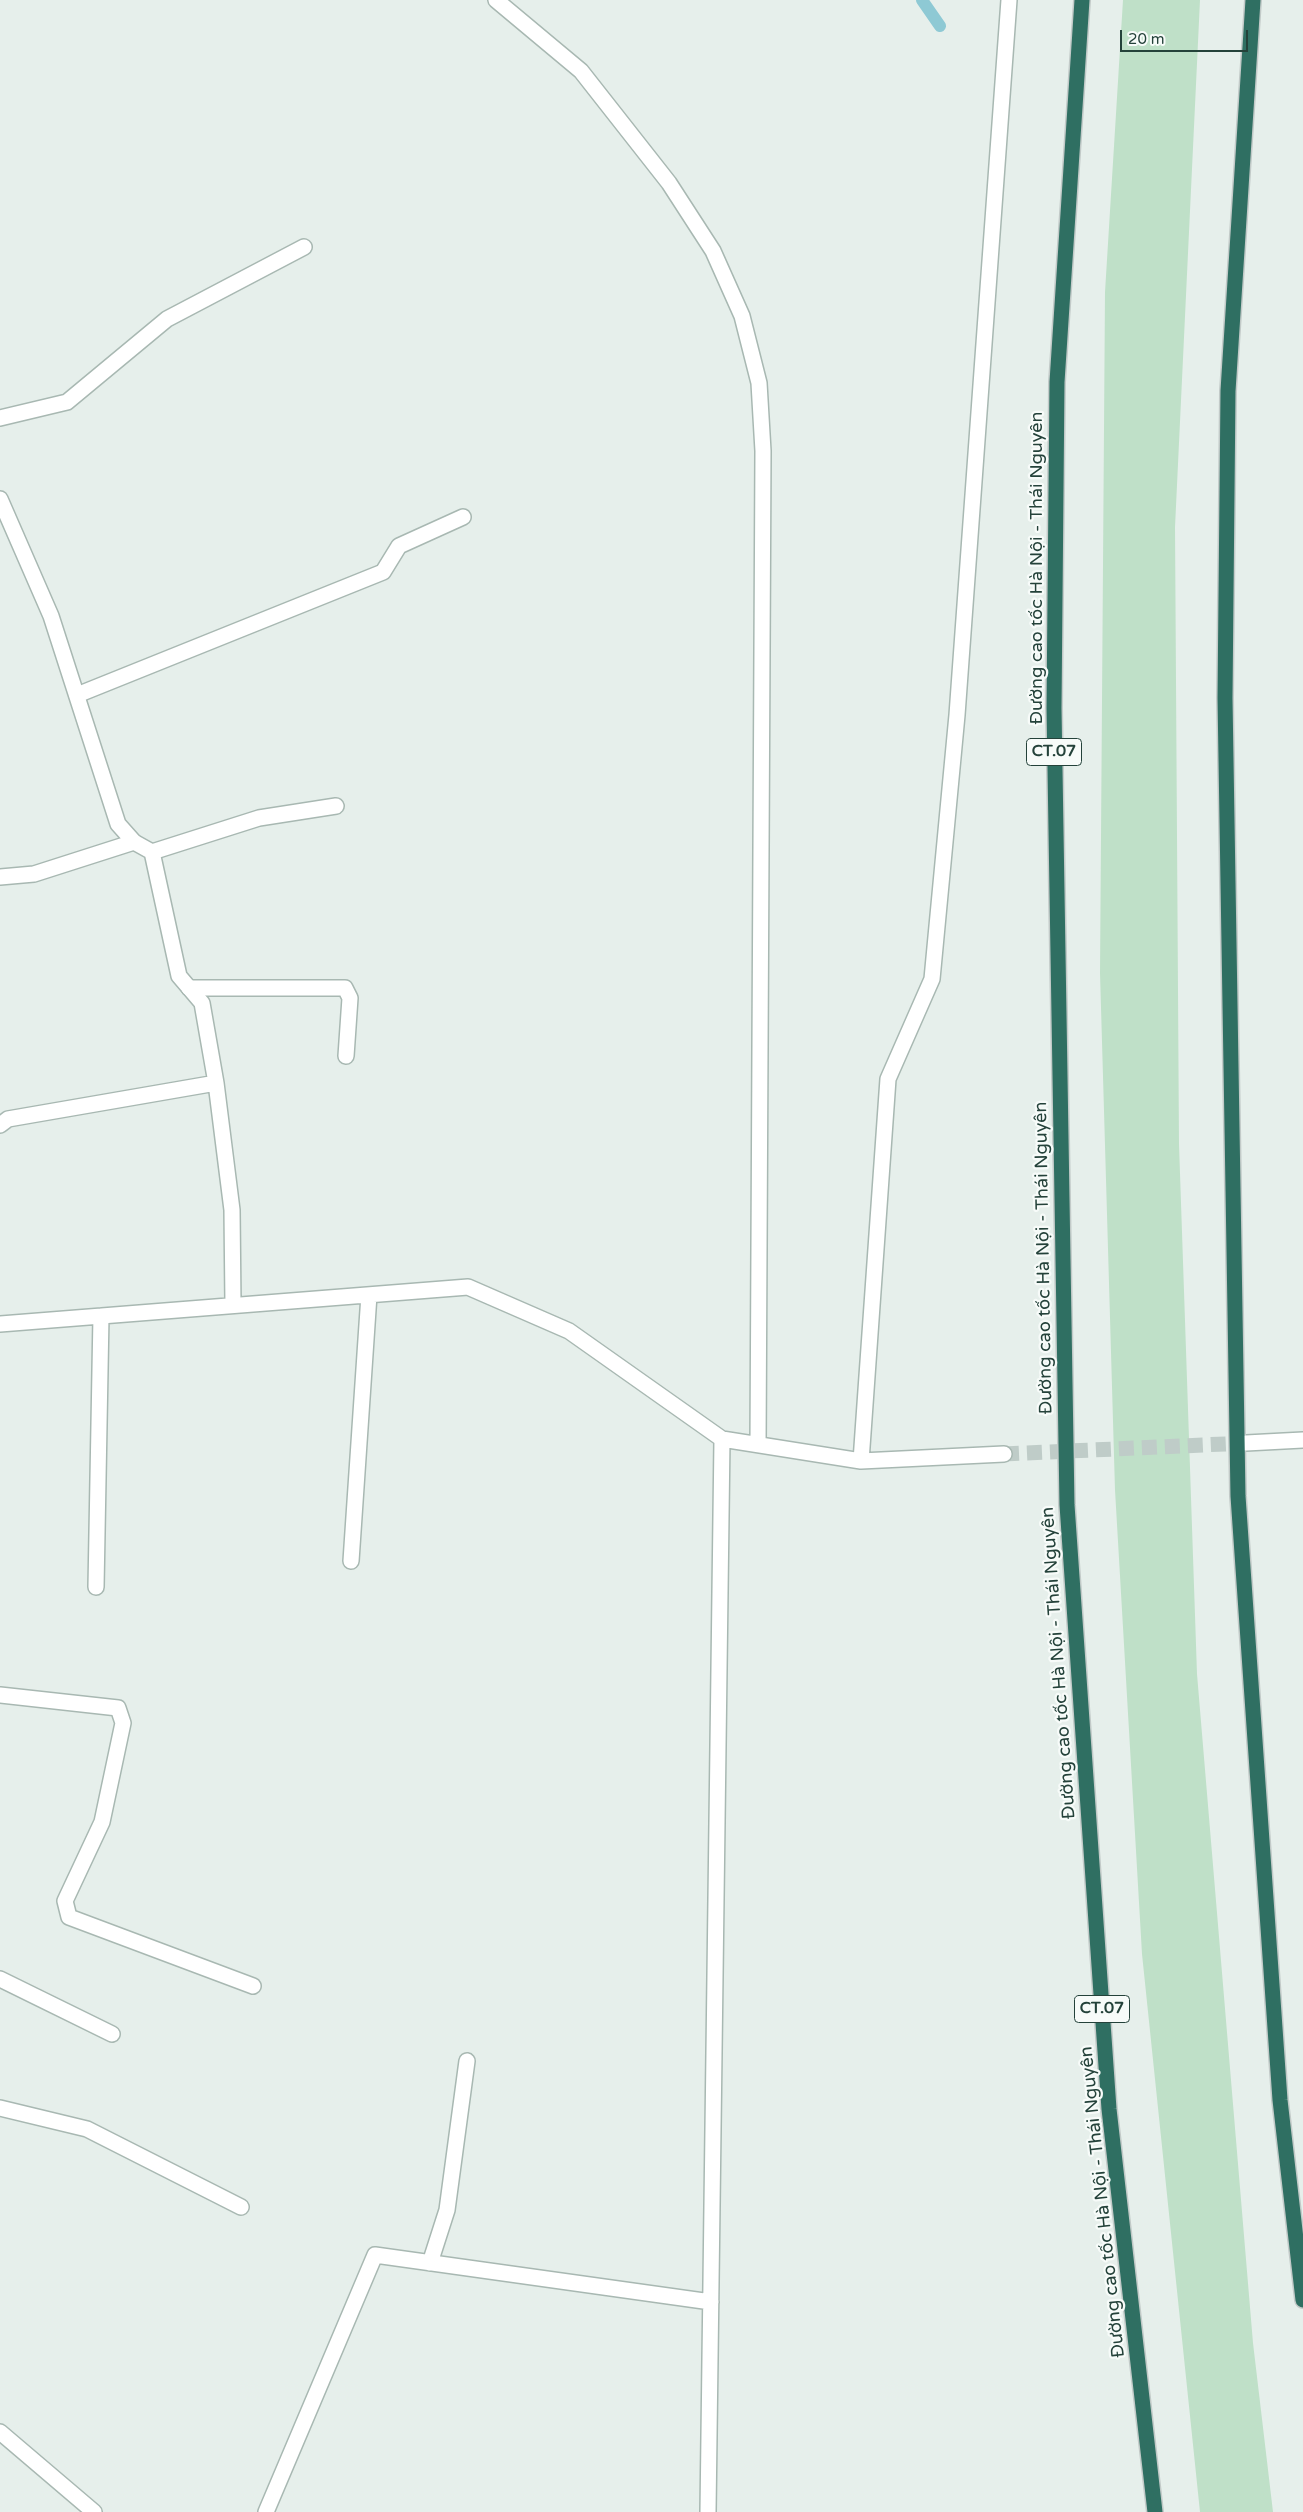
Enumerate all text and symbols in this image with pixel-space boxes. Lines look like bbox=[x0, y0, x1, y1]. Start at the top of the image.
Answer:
scale bar bbox=[1123, 20, 1250, 52]
text: 20 m bbox=[1128, 30, 1165, 48]
street label: Đường cao tốc Hà Nội - Thái Nguyên bbox=[1026, 412, 1048, 724]
road number: CT.07 bbox=[1026, 739, 1082, 766]
street label: Đường cao tốc Hà Nội - Thái Nguyên bbox=[1030, 1101, 1058, 1415]
street label: Đường cao tốc Hà Nội - Thái Nguyên bbox=[1037, 1506, 1081, 1820]
road number: CT.07 bbox=[1074, 1996, 1130, 2022]
street label: Đường cao tốc Hà Nội - Thái Nguyên bbox=[1076, 2045, 1130, 2359]

